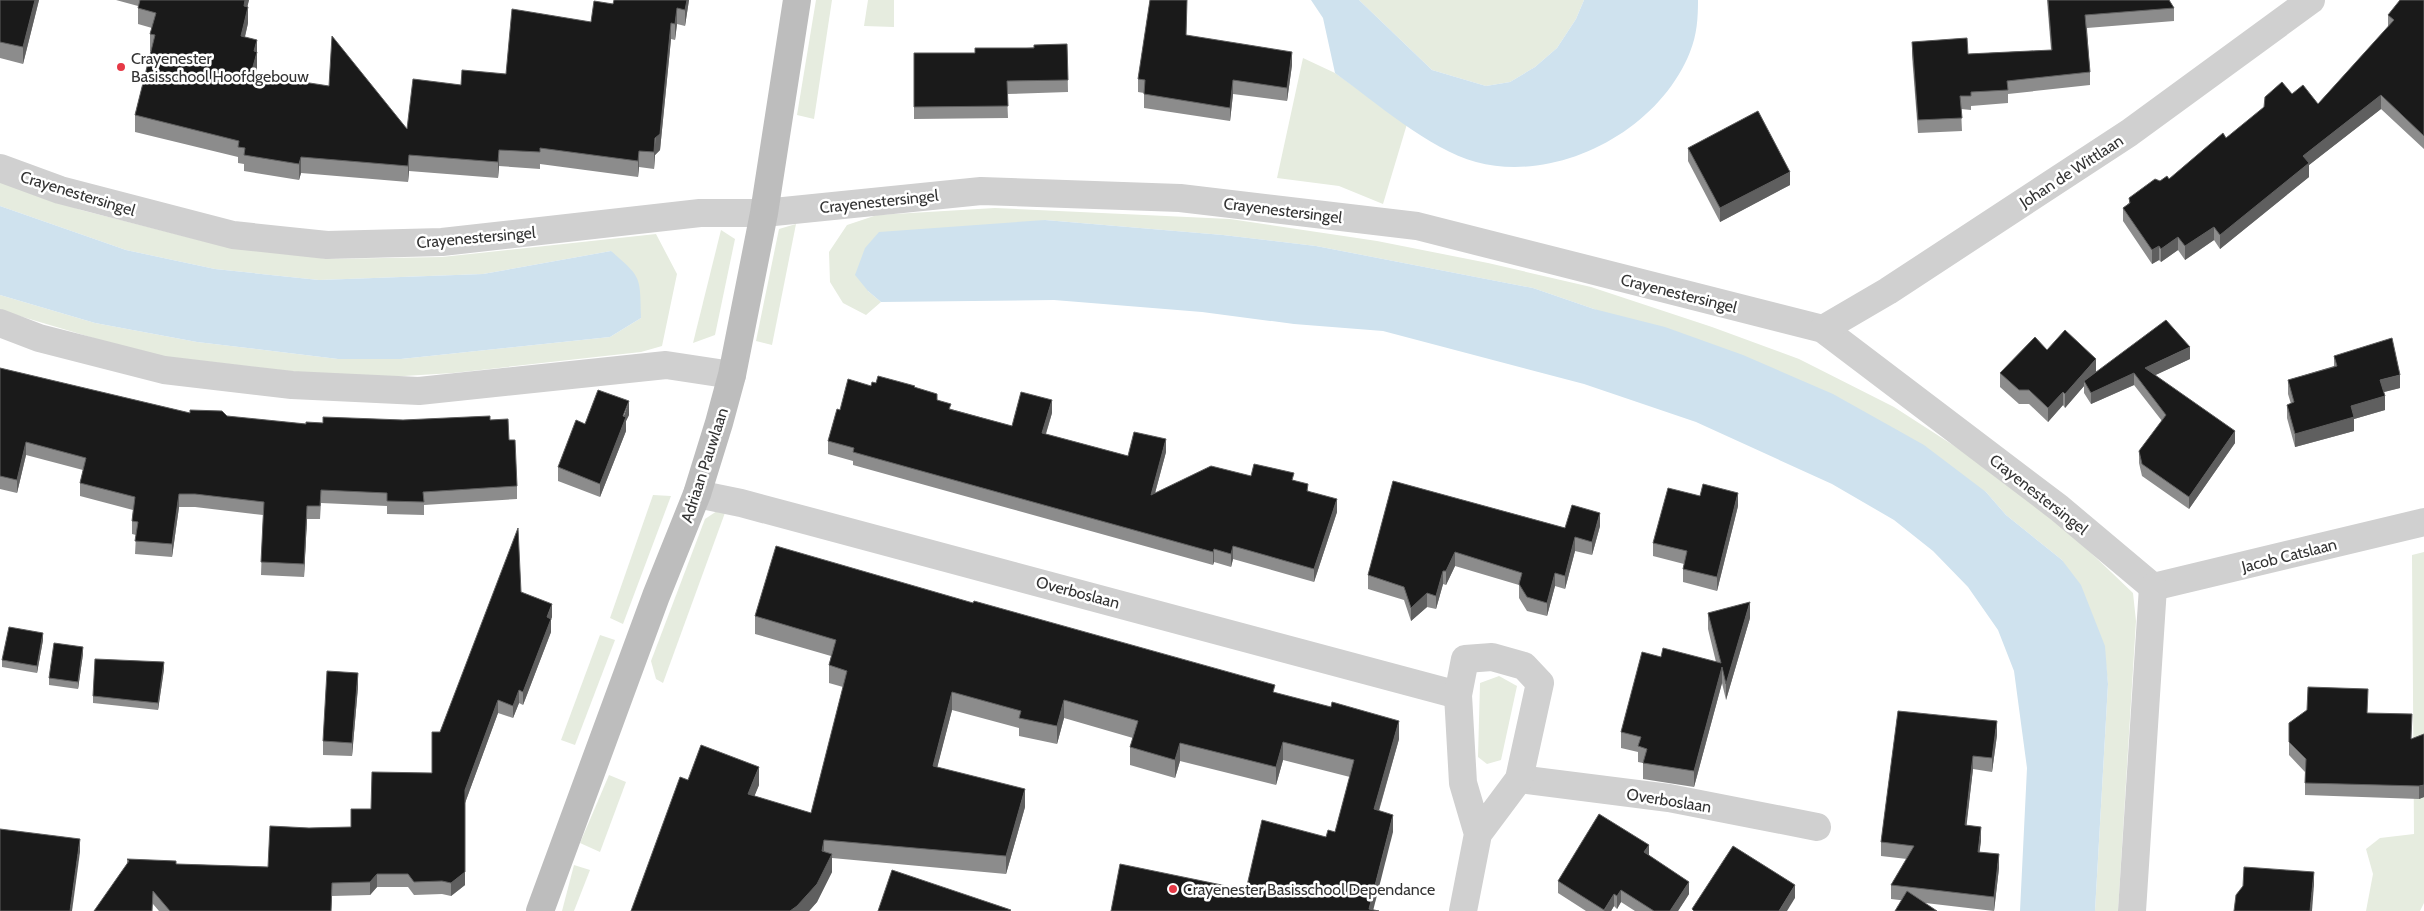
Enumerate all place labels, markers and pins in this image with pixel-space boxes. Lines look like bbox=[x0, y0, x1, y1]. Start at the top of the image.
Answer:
place label: Crayenester Basisschool Hoofdgebouw bbox=[131, 49, 309, 86]
marker: Crayenester Basisschool Hoofdgebouw bbox=[115, 61, 127, 73]
place label: Crayenester Basisschool Dependance bbox=[1183, 880, 1435, 899]
marker: Crayenester Basisschool Dependance bbox=[1167, 883, 1179, 895]

